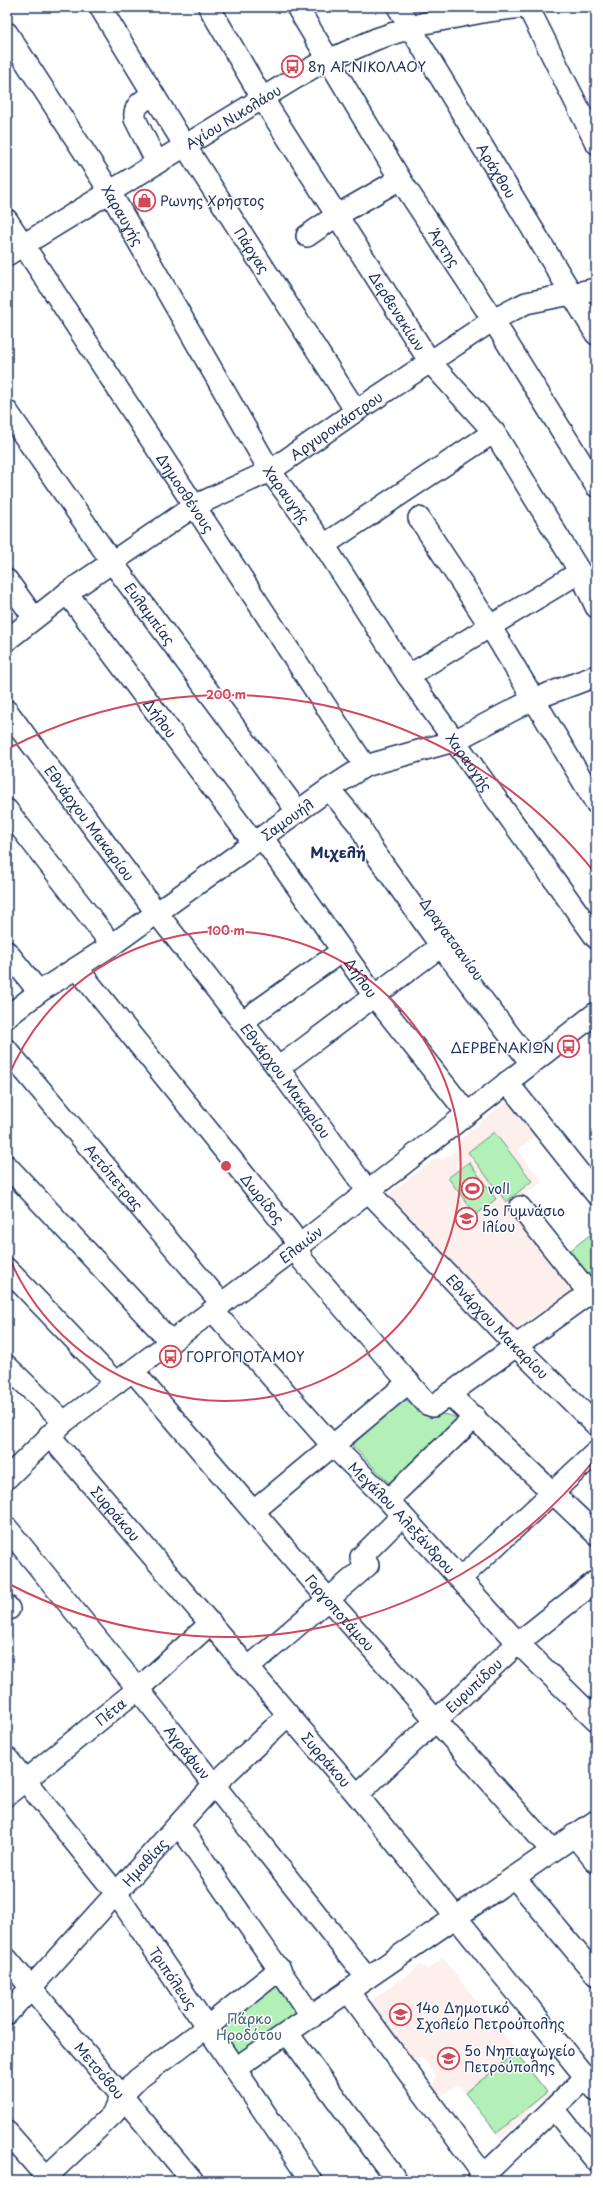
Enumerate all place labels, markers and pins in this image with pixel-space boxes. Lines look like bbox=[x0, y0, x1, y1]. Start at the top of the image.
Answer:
bus stop icon: 8η ΑΓ.ΝΙΚΟΛΑΟΥ bbox=[279, 53, 305, 79]
place label: 8η ΑΓ.ΝΙΚΟΛΑΟΥ bbox=[308, 56, 427, 77]
shop icon: Ρωνης Χρηστος bbox=[132, 187, 158, 213]
place label: Ρωνης Χρηστος bbox=[160, 190, 264, 211]
bus stop icon: ΔΕΡΒΕΝΑΚΙΩΝ bbox=[556, 1034, 582, 1060]
place label: ΔΕΡΒΕΝΑΚΙΩΝ bbox=[450, 1037, 554, 1058]
centre of rings bbox=[219, 1159, 233, 1173]
sports icon: voll bbox=[459, 1175, 485, 1201]
place label: voll bbox=[488, 1178, 510, 1199]
place label: 5ο Γυμνάσιο Ιλίου bbox=[482, 1200, 565, 1237]
school or university icon: 5ο Γυμνάσιο Ιλίου bbox=[454, 1205, 480, 1231]
bus stop icon: ΓΟΡΓΟΠΟΤΑΜΟΥ bbox=[158, 1343, 184, 1369]
place label: ΓΟΡΓΟΠΟΤΑΜΟΥ bbox=[186, 1346, 305, 1367]
place label: 14ο Δημοτικό Σχολείο Πετρούπολης bbox=[416, 1997, 565, 2034]
school or university icon: 14ο Δημοτικό Σχολείο Πετρούπολης bbox=[388, 2002, 414, 2028]
place label: 5ο Νηπιαγωγείο Πετρούπολης bbox=[464, 2040, 575, 2077]
school or university icon: 5ο Νηπιαγωγείο Πετρούπολης bbox=[436, 2045, 462, 2071]

